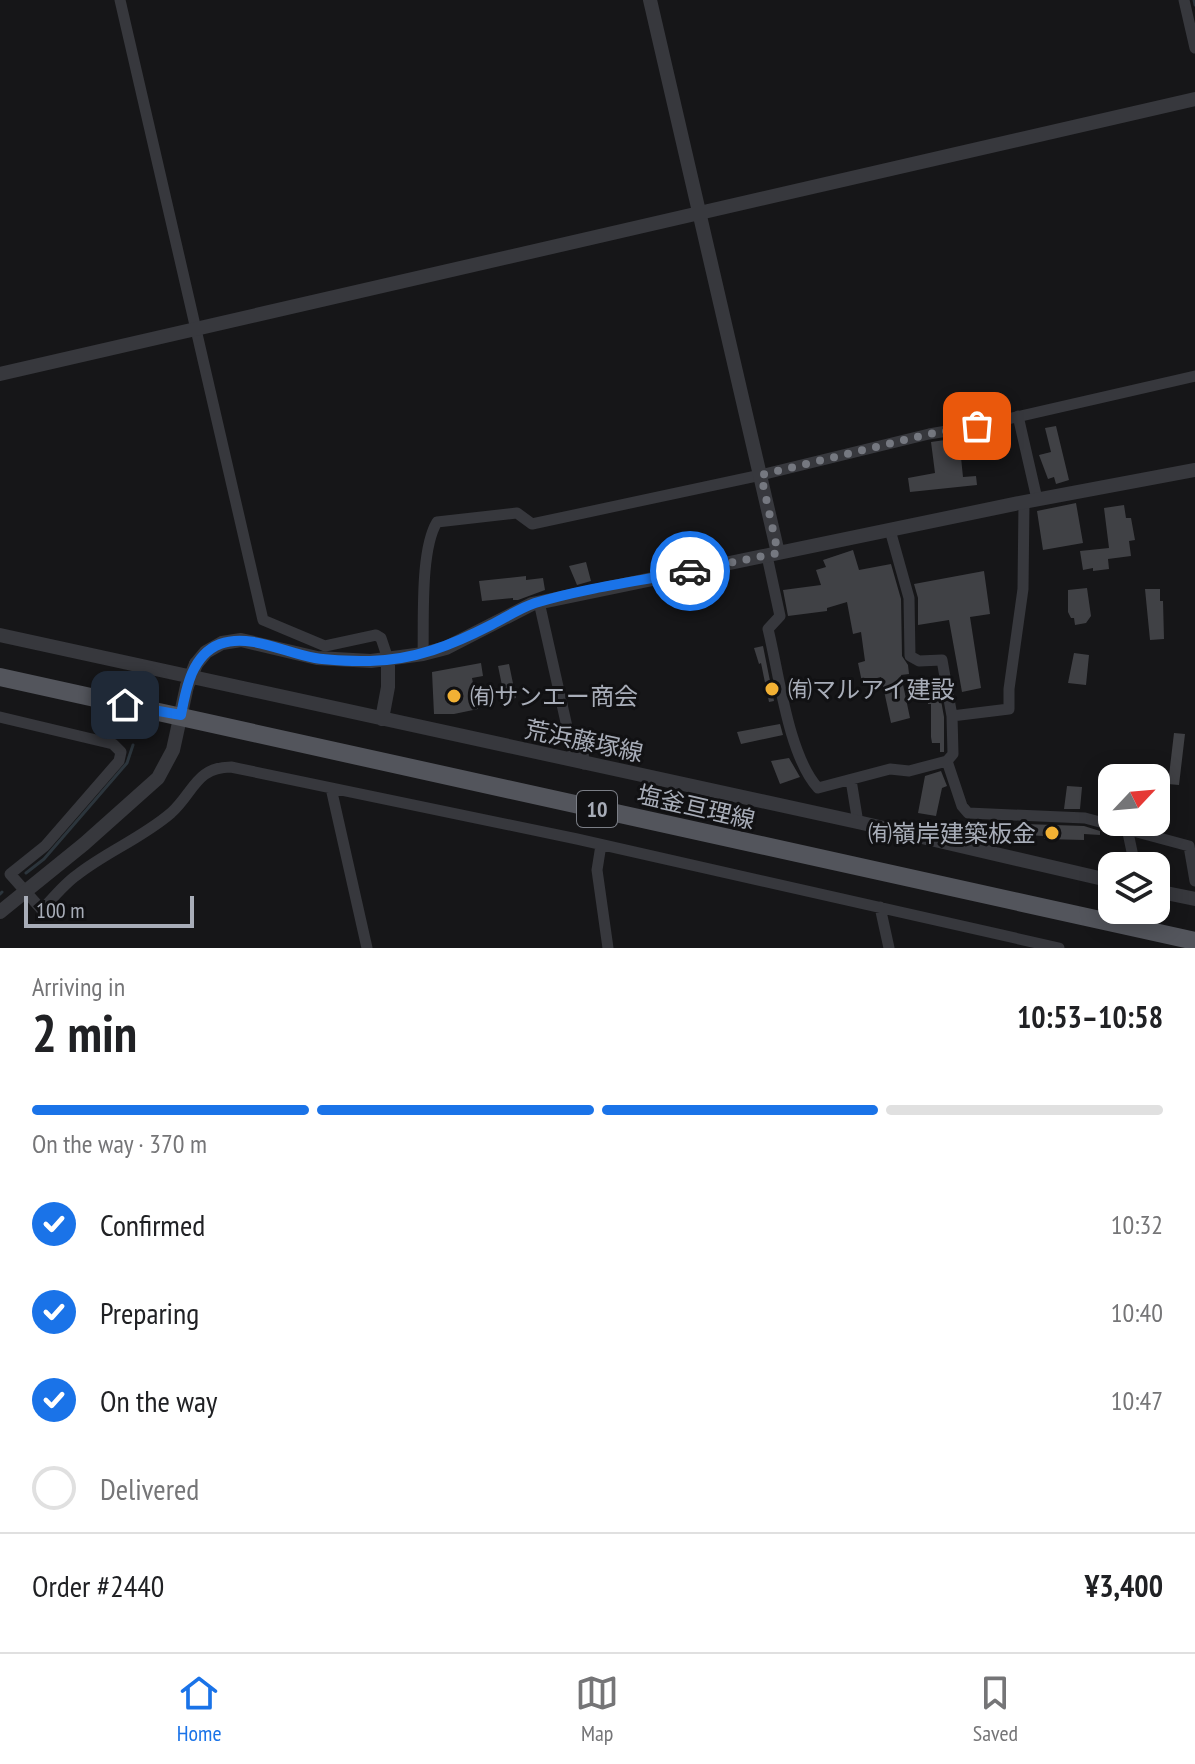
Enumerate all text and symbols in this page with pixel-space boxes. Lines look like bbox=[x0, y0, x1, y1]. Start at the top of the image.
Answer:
pin bbox=[943, 392, 1011, 460]
icon: bag bbox=[955, 404, 999, 448]
courier bbox=[650, 531, 730, 611]
icon: car bbox=[668, 549, 712, 593]
pin bbox=[91, 671, 159, 739]
place label: ㈲マルアイ建設 bbox=[788, 674, 955, 705]
marker: ㈲マルアイ建設 bbox=[763, 680, 781, 698]
place label: ㈲サンエー商会 bbox=[470, 681, 638, 712]
icon: home bbox=[103, 683, 147, 727]
marker: ㈲サンエー商会 bbox=[445, 687, 463, 705]
street label: 荒浜藤塚線 bbox=[522, 713, 646, 769]
north arrow bbox=[1098, 764, 1170, 836]
map controls bbox=[1098, 764, 1170, 924]
street label: 塩釜亘理線 bbox=[634, 778, 758, 836]
road number: 10 bbox=[577, 791, 617, 827]
place label: ㈲嶺岸建築板金 bbox=[868, 818, 1036, 849]
marker: ㈲嶺岸建築板金 bbox=[1043, 824, 1061, 842]
button: layers bbox=[1098, 852, 1170, 924]
scale bar bbox=[24, 892, 194, 928]
text: 100 m bbox=[36, 896, 85, 924]
text: Arriving in bbox=[32, 970, 125, 1003]
text: 10:53–10:58 bbox=[1017, 997, 1163, 1036]
text: 2 min bbox=[32, 999, 137, 1066]
text: On the way · 370 m bbox=[32, 1127, 207, 1160]
icon: check bbox=[32, 1202, 76, 1246]
text: Confirmed bbox=[100, 1205, 205, 1244]
text: 10:32 bbox=[1111, 1208, 1163, 1241]
icon: check bbox=[32, 1290, 76, 1334]
text: Preparing bbox=[100, 1293, 199, 1332]
text: 10:40 bbox=[1111, 1296, 1163, 1329]
icon: check bbox=[32, 1378, 76, 1422]
text: On the way bbox=[100, 1381, 217, 1420]
text: 10:47 bbox=[1111, 1384, 1163, 1417]
text: Delivered bbox=[100, 1469, 199, 1508]
text: Order #2440 bbox=[32, 1566, 164, 1605]
text: ¥3,400 bbox=[1085, 1566, 1163, 1605]
tab: Home bbox=[177, 1671, 222, 1747]
tab: Map bbox=[575, 1671, 619, 1747]
tab: Saved bbox=[973, 1671, 1018, 1747]

